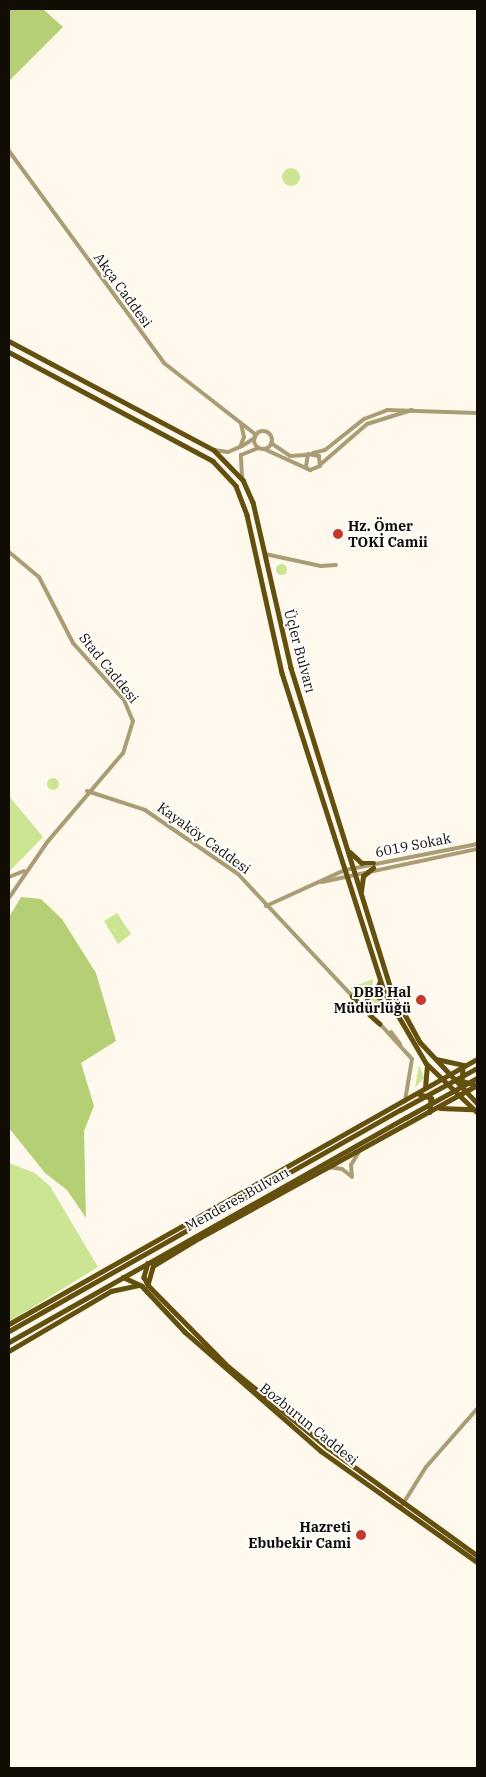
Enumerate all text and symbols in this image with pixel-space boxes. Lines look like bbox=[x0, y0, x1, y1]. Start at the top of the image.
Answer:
street label: Akça Caddesi bbox=[90, 250, 156, 330]
place label: Hz. Ömer TOKİ Camii bbox=[348, 518, 428, 550]
marker: Hz. Ömer TOKİ Camii bbox=[332, 528, 344, 540]
street label: Üçler Bulvarı bbox=[281, 607, 319, 695]
street label: Stad Caddesi bbox=[76, 630, 142, 706]
street label: Kayaköy Caddesi bbox=[154, 799, 254, 877]
street label: 6019 Sokak bbox=[374, 829, 452, 861]
place label: DBB Hal Müdürlüğü bbox=[334, 984, 411, 1016]
marker: DBB Hal Müdürlüğü bbox=[415, 994, 427, 1006]
street label: Menderes Bulvarı bbox=[182, 1164, 292, 1234]
street label: Bozburun Caddesi bbox=[257, 1379, 361, 1469]
place label: Hazreti Ebubekir Cami bbox=[248, 1519, 351, 1551]
marker: Hazreti Ebubekir Cami bbox=[355, 1529, 367, 1541]

